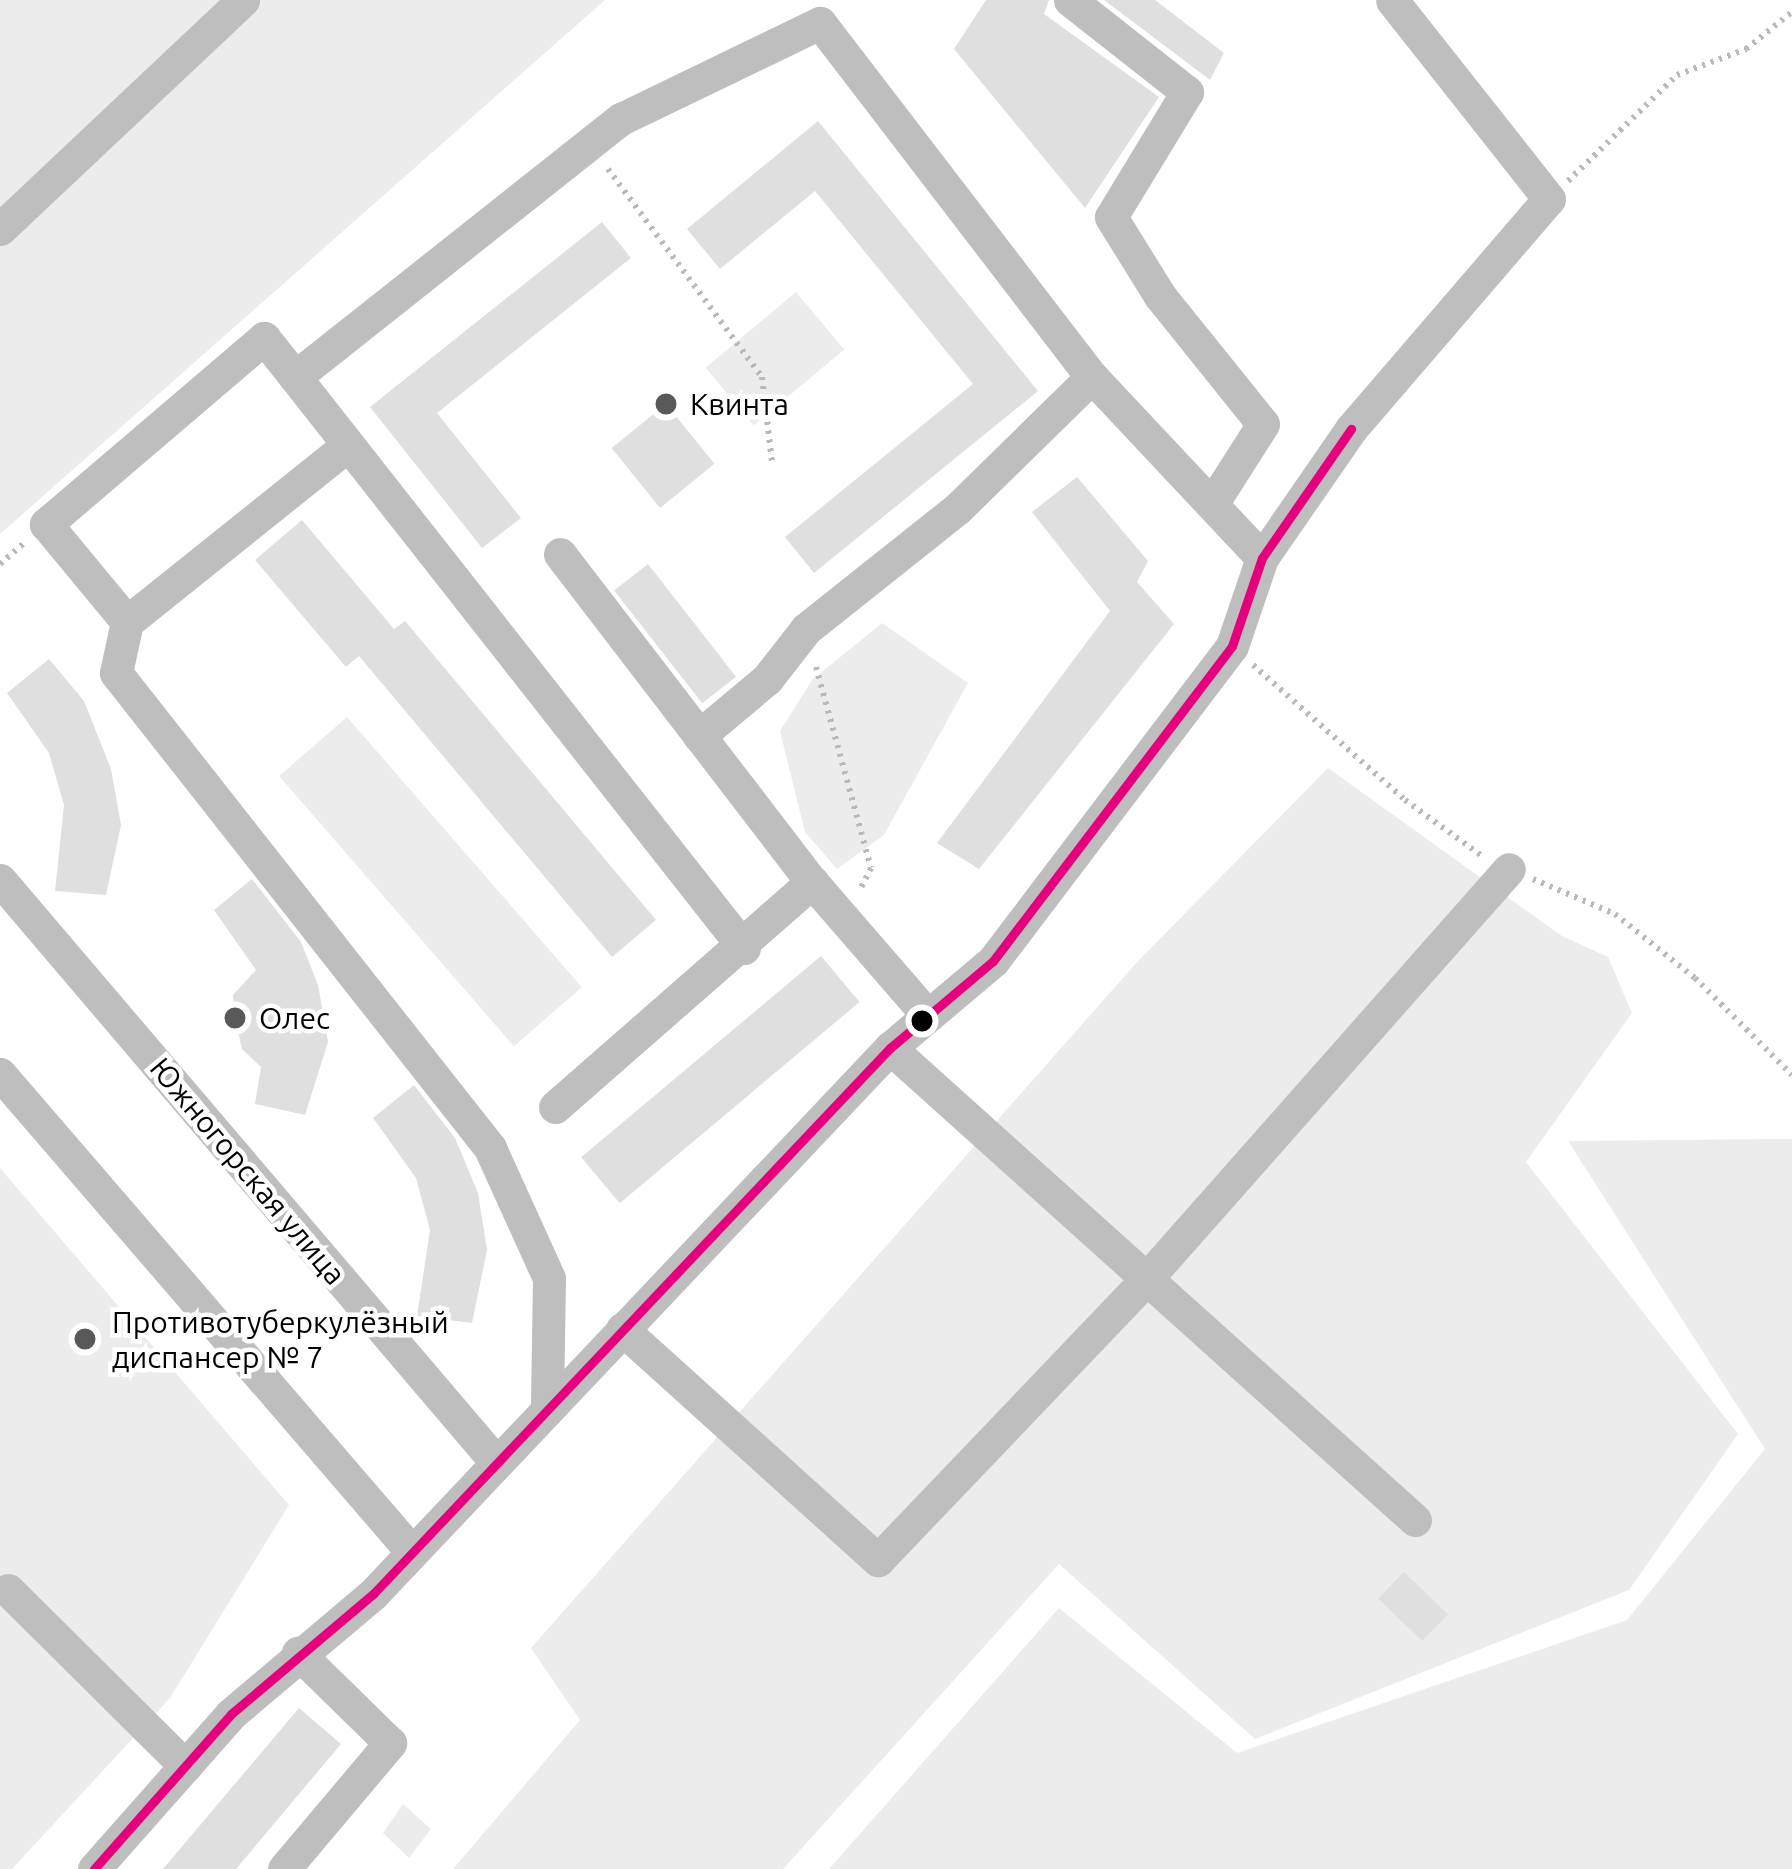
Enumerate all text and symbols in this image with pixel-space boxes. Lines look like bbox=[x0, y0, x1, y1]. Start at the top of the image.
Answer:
place label: Квинта bbox=[690, 386, 789, 422]
marker: Квинта bbox=[653, 391, 679, 417]
place label: Олес bbox=[259, 1000, 330, 1036]
marker: Олес bbox=[222, 1005, 248, 1031]
unlabelled marker bbox=[911, 1010, 933, 1032]
street label: Южногорская улица bbox=[143, 1050, 353, 1292]
place label: Противотуберкулёзный диспансер № 7 bbox=[112, 1304, 449, 1374]
marker: Противотуберкулёзный диспансер № 7 bbox=[69, 1323, 101, 1355]

